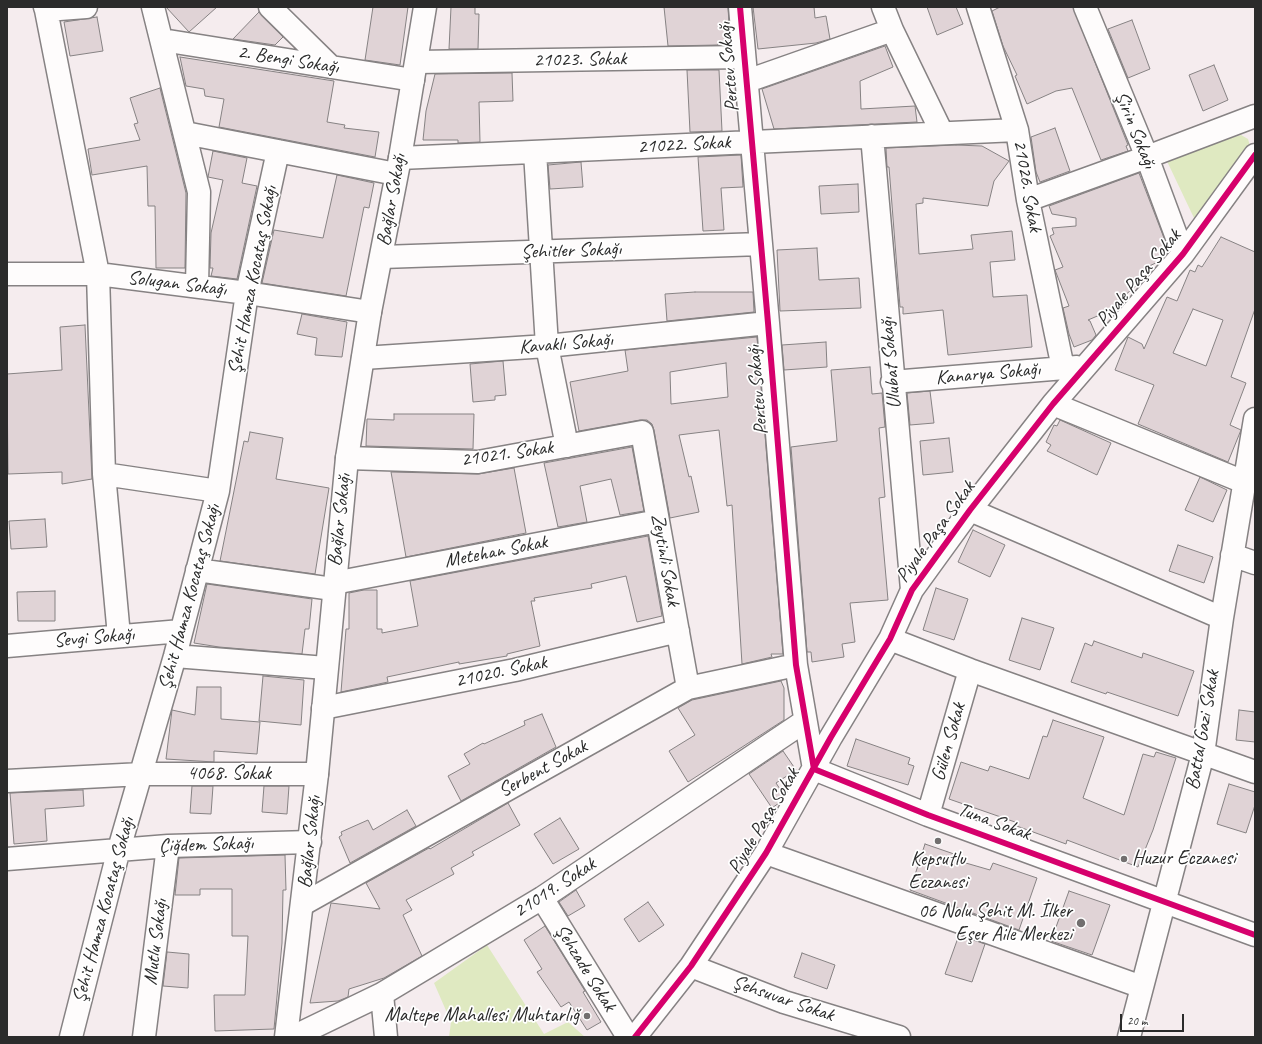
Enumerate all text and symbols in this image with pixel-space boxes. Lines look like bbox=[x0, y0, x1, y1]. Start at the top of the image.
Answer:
street label: Pertev Sokağı bbox=[713, 21, 745, 113]
street label: 2. Bengi Sokağı bbox=[236, 40, 340, 80]
street label: 21023. Sokak bbox=[533, 47, 627, 73]
street label: Şirin Sokağı bbox=[1109, 88, 1161, 172]
street label: 21022. Sokak bbox=[637, 131, 731, 159]
street label: 21026. Sokak bbox=[1007, 138, 1047, 234]
street label: Bağlar Sokağı bbox=[372, 152, 412, 248]
street label: Şehit Hamza Kocataş Sokağı bbox=[223, 184, 283, 376]
street label: Piyale Paşa Sokak bbox=[1091, 224, 1187, 332]
street label: Şehitler Sokağı bbox=[520, 237, 622, 265]
street label: Solugan Sokağı bbox=[126, 266, 228, 302]
street label: Ulubat Sokağı bbox=[875, 316, 907, 410]
street label: Kavaklı Sokağı bbox=[518, 328, 614, 360]
street label: Pertev Sokağı bbox=[742, 344, 774, 436]
street label: Kanarya Sokağı bbox=[935, 357, 1041, 391]
street label: 21021. Sokak bbox=[459, 436, 555, 472]
street label: Bağlar Sokağı bbox=[323, 472, 357, 568]
street label: Piyale Paşa Sokak bbox=[891, 477, 981, 587]
street label: Şehit Hamza Kocataş Sokağı bbox=[154, 501, 226, 693]
street label: Zeytinli Sokak bbox=[645, 512, 685, 608]
street label: Metehan Sokak bbox=[442, 530, 550, 574]
street label: Sevgi Sokağı bbox=[53, 623, 135, 653]
street label: 21020. Sokak bbox=[453, 651, 549, 693]
street label: Battal Gazi Sokak bbox=[1181, 668, 1225, 792]
street label: Gülen Sokak bbox=[926, 700, 972, 784]
street label: Serbent Sokak bbox=[494, 735, 592, 803]
street label: 4068. Sokak bbox=[187, 762, 271, 786]
street label: Piyale Paşa Sokak bbox=[723, 764, 805, 878]
street label: Bağlar Sokağı bbox=[293, 794, 327, 890]
street label: Tuna Sokak bbox=[954, 798, 1034, 846]
street label: Şehit Hamza Kocataş Sokağı bbox=[68, 814, 140, 1006]
street label: Çiğdem Sokağı bbox=[158, 831, 254, 859]
marker: Kepsutlu Eczanesi bbox=[933, 836, 943, 846]
place label: Huzur Eczanesi bbox=[1132, 847, 1236, 871]
place label: Kepsutlu Eczanesi bbox=[909, 848, 967, 895]
street label: 21019. Sokak bbox=[509, 853, 601, 923]
marker: Huzur Eczanesi bbox=[1119, 854, 1129, 864]
street label: Mutlu Sokağı bbox=[139, 898, 173, 986]
place label: 06 Nolu Şehit M. İlker Eşer Aile Merkezi bbox=[918, 900, 1072, 947]
marker: 06 Nolu Şehit M. İlker Eşer Aile Merkezi bbox=[1075, 917, 1087, 929]
street label: Şehzade Sokak bbox=[549, 920, 621, 1016]
street label: Şehsuvar Sokak bbox=[729, 970, 837, 1028]
place label: Maltepe Mahallesi Muhtarlığ bbox=[384, 1004, 579, 1028]
scale bar bbox=[1122, 1006, 1186, 1032]
marker: Maltepe Mahallesi Muhtarlığ bbox=[582, 1011, 592, 1021]
text: 20 m bbox=[1127, 1013, 1147, 1029]

